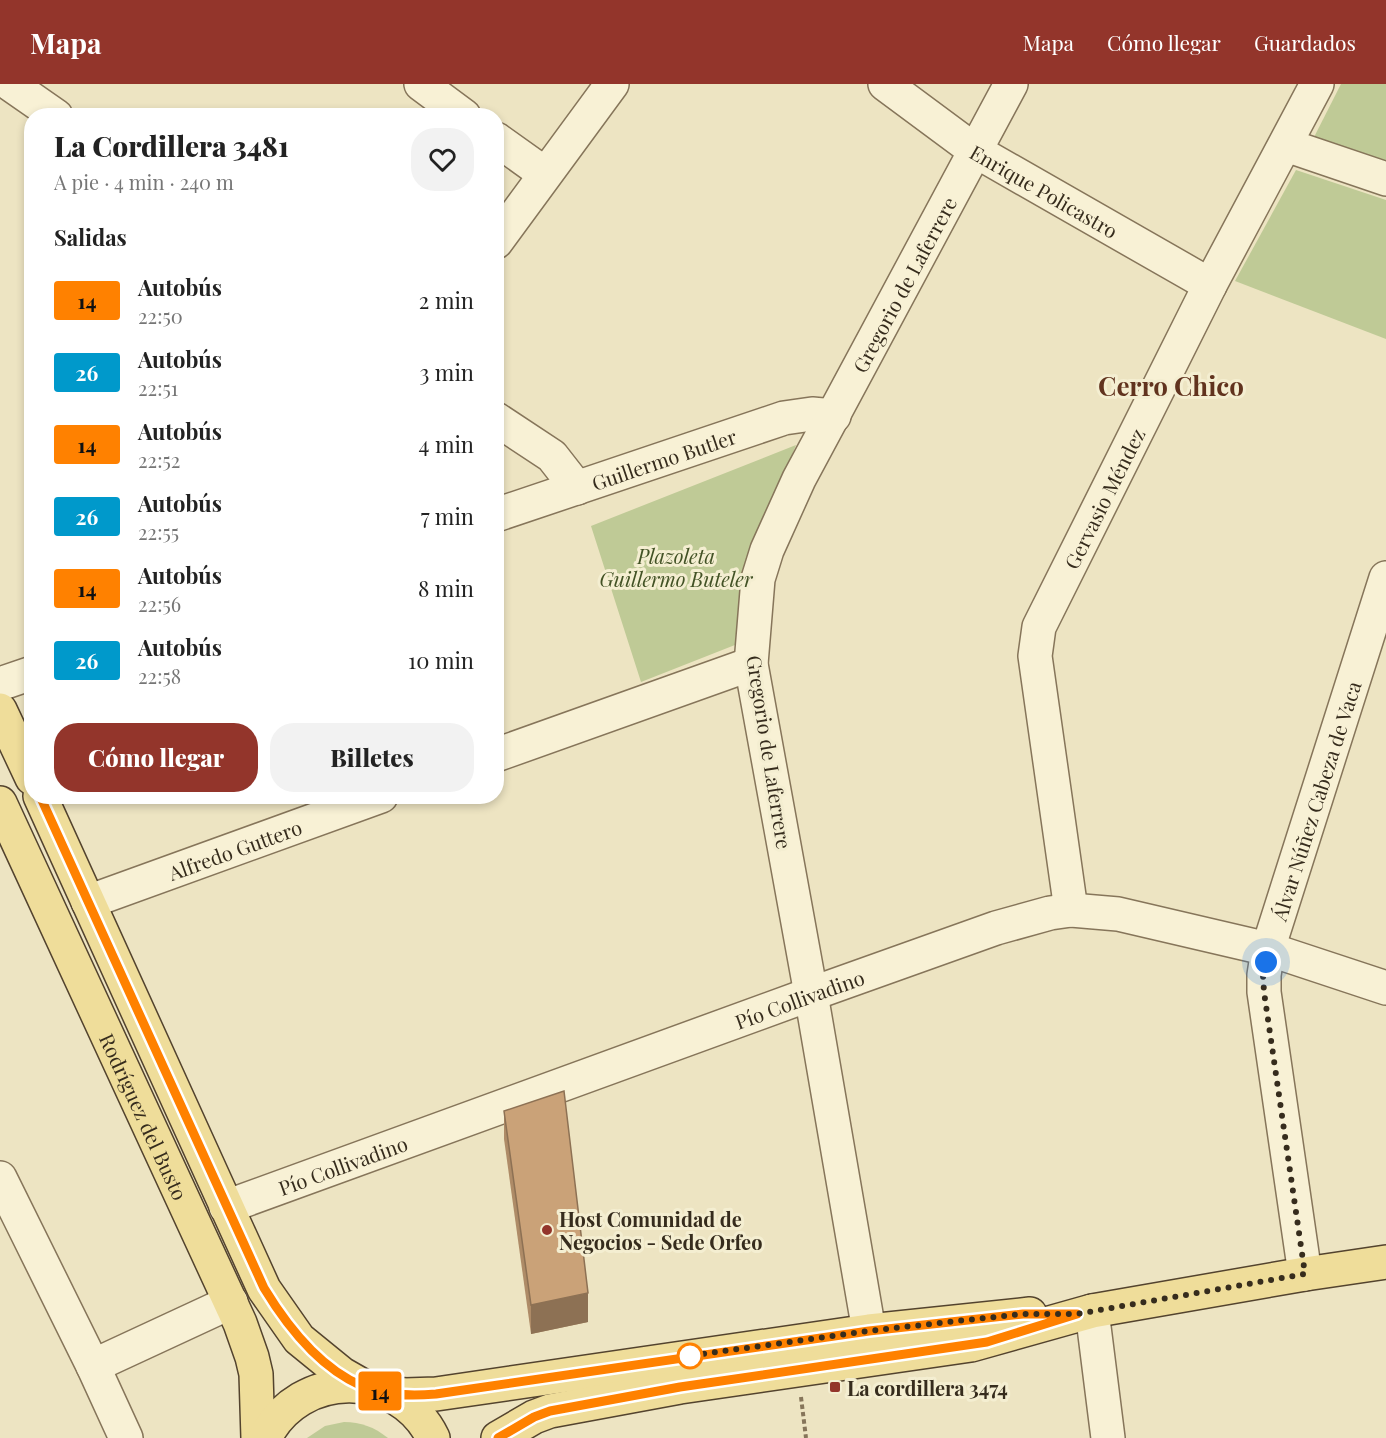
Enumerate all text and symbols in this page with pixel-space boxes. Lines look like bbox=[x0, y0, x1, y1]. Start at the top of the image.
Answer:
text: Mapa bbox=[30, 24, 102, 61]
text: Mapa bbox=[1023, 28, 1074, 56]
text: Cómo llegar bbox=[1107, 28, 1221, 56]
text: Guardados bbox=[1254, 28, 1356, 56]
text: La Cordillera 3481 bbox=[54, 127, 289, 164]
button: heart bbox=[411, 128, 474, 191]
street label: Enrique Policastro bbox=[966, 137, 1123, 243]
text: A pie · 4 min · 240 m bbox=[54, 168, 234, 195]
street label: Gregorio de Laferrere bbox=[845, 192, 962, 377]
text: Salidas bbox=[54, 222, 127, 252]
text: Autobús bbox=[138, 272, 222, 302]
text: 2 min bbox=[419, 285, 474, 315]
text: 14 bbox=[77, 286, 97, 314]
text: 22:50 bbox=[138, 302, 183, 329]
text: Autobús bbox=[138, 344, 222, 374]
text: 3 min bbox=[419, 357, 474, 387]
text: 26 bbox=[76, 358, 98, 386]
district label: Cerro Chico bbox=[1098, 368, 1244, 403]
text: 22:51 bbox=[138, 374, 178, 401]
text: Autobús bbox=[138, 416, 222, 446]
street label: Guillermo Butler bbox=[588, 422, 740, 495]
street label: Gervasio Méndez bbox=[1057, 423, 1150, 573]
text: 4 min bbox=[419, 429, 474, 459]
text: 14 bbox=[77, 430, 97, 458]
text: 22:52 bbox=[138, 446, 180, 473]
text: Autobús bbox=[138, 488, 222, 518]
text: 7 min bbox=[421, 501, 474, 531]
text: 26 bbox=[76, 502, 98, 530]
text: 22:55 bbox=[138, 518, 179, 545]
park label: Plazoleta Guillermo Buteler bbox=[600, 542, 754, 592]
text: Autobús bbox=[138, 560, 222, 590]
text: 8 min bbox=[418, 573, 474, 603]
text: 14 bbox=[77, 574, 97, 602]
text: 22:56 bbox=[138, 590, 181, 617]
text: Autobús bbox=[138, 632, 222, 662]
text: 10 min bbox=[408, 645, 474, 675]
text: 26 bbox=[76, 646, 98, 674]
street label: Gregorio de Laferrere bbox=[741, 653, 799, 851]
text: 22:58 bbox=[138, 662, 181, 689]
street label: Álvar Núñez Cabeza de Vaca bbox=[1264, 677, 1366, 925]
button: Cómo llegar bbox=[54, 723, 258, 792]
button: Billetes bbox=[270, 723, 474, 792]
street label: Alfredo Guttero bbox=[163, 812, 305, 886]
your location bbox=[1251, 947, 1281, 977]
street label: Pío Collivadino bbox=[731, 963, 868, 1034]
street label: Rodríguez del Busto bbox=[94, 1029, 195, 1204]
street label: Pío Collivadino bbox=[274, 1129, 411, 1200]
place label: Host Comunidad de Negocios - Sede Orfeo bbox=[559, 1205, 763, 1255]
marker: Host Comunidad de Negocios - Sede Orfeo bbox=[540, 1223, 554, 1237]
unlabelled marker bbox=[677, 1343, 703, 1369]
line badge: 14 bbox=[353, 1372, 407, 1410]
place label: La cordillera 3474 bbox=[847, 1374, 1008, 1401]
text: 14 bbox=[370, 1377, 390, 1405]
marker: La cordillera 3474 bbox=[828, 1380, 842, 1394]

